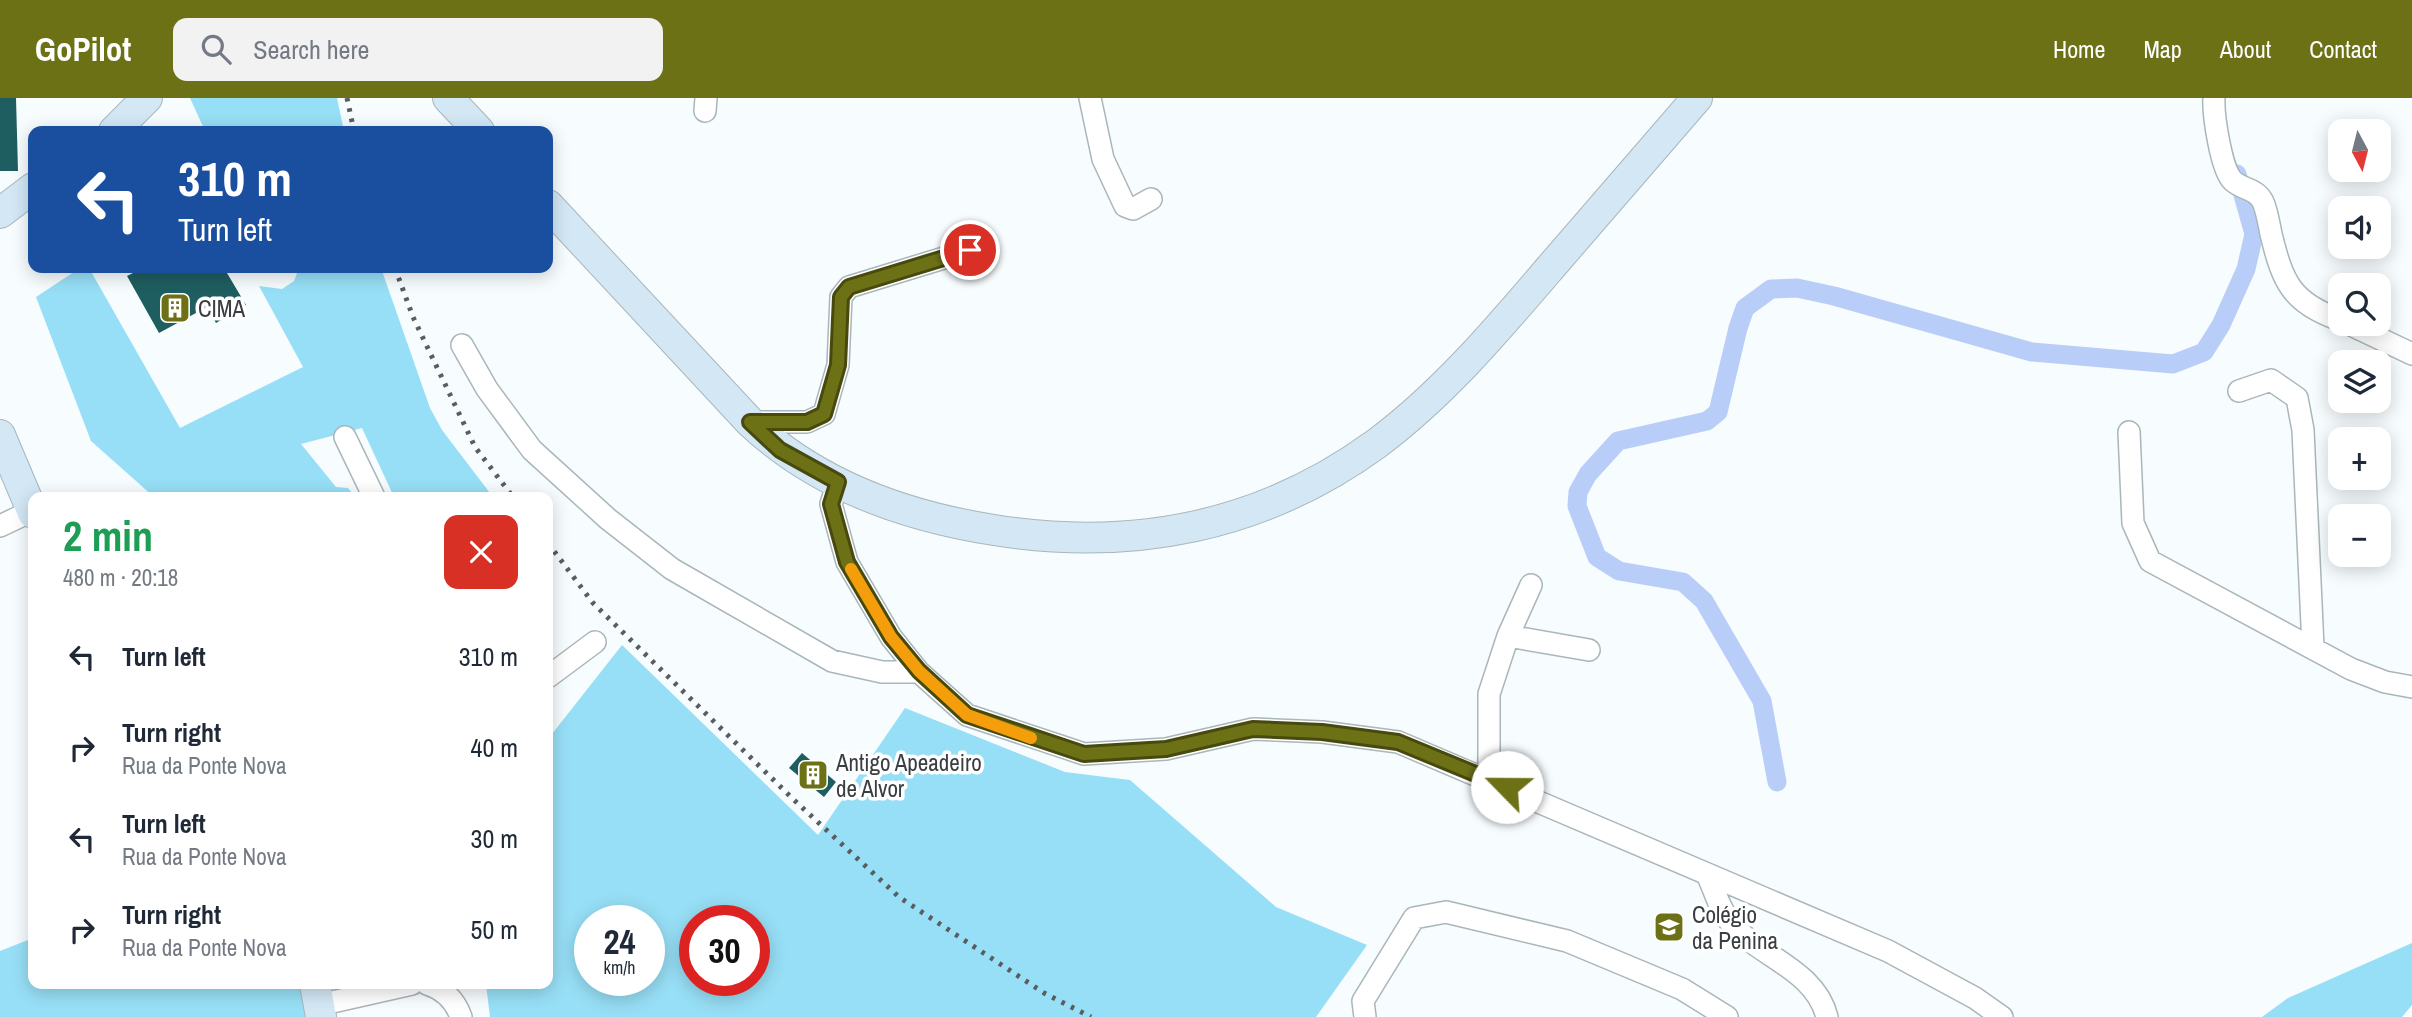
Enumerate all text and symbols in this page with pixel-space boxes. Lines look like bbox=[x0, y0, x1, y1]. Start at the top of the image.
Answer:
search box bbox=[173, 18, 663, 81]
text: GoPilot bbox=[35, 27, 131, 71]
icon: search bbox=[197, 30, 235, 68]
text: Search here bbox=[253, 32, 369, 67]
text: Home bbox=[2053, 33, 2105, 65]
text: Map bbox=[2143, 33, 2182, 65]
text: About bbox=[2220, 33, 2271, 65]
text: Contact bbox=[2309, 33, 2377, 65]
north arrow bbox=[2328, 119, 2390, 182]
map controls bbox=[2328, 119, 2391, 567]
text: 310 m bbox=[178, 145, 292, 211]
icon: left bbox=[63, 154, 154, 245]
button: sound bbox=[2328, 196, 2391, 259]
text: Turn left bbox=[178, 208, 272, 251]
pin bbox=[940, 220, 1000, 280]
icon: arrive bbox=[951, 231, 989, 269]
button: search bbox=[2328, 273, 2391, 336]
building icon: CIMA bbox=[158, 291, 192, 325]
place label: CIMA bbox=[198, 293, 246, 324]
button: layers bbox=[2328, 350, 2391, 413]
button: + bbox=[2328, 427, 2391, 490]
button: − bbox=[2328, 504, 2391, 567]
text: 2 min bbox=[63, 508, 153, 564]
button: close bbox=[444, 515, 518, 589]
text: 480 m · 20:18 bbox=[63, 562, 178, 593]
icon: left bbox=[63, 638, 101, 676]
text: Turn left bbox=[122, 639, 206, 674]
text: 310 m bbox=[459, 639, 518, 674]
text: Turn right bbox=[122, 715, 221, 750]
icon: right bbox=[63, 729, 101, 767]
text: 40 m bbox=[471, 730, 518, 765]
place label: Antigo Apeadeiro de Alvor bbox=[835, 747, 982, 804]
text: Rua da Ponte Nova bbox=[122, 750, 287, 781]
position arrow bbox=[1470, 750, 1544, 824]
building icon: Antigo Apeadeiro de Alvor bbox=[796, 758, 830, 792]
text: Turn left bbox=[122, 806, 206, 841]
icon: left bbox=[63, 820, 101, 858]
text: 30 m bbox=[471, 821, 518, 856]
text: Rua da Ponte Nova bbox=[122, 841, 287, 872]
text: Turn right bbox=[122, 897, 221, 932]
place label: Colégio da Penina bbox=[1692, 899, 1779, 956]
speed limit sign: 30 bbox=[679, 905, 770, 996]
school or university icon: Colégio da Penina bbox=[1652, 910, 1686, 944]
icon: right bbox=[63, 911, 101, 949]
text: 50 m bbox=[471, 912, 518, 947]
text: 24 bbox=[604, 918, 635, 965]
text: Rua da Ponte Nova bbox=[122, 932, 287, 963]
text: km/h bbox=[604, 955, 636, 980]

